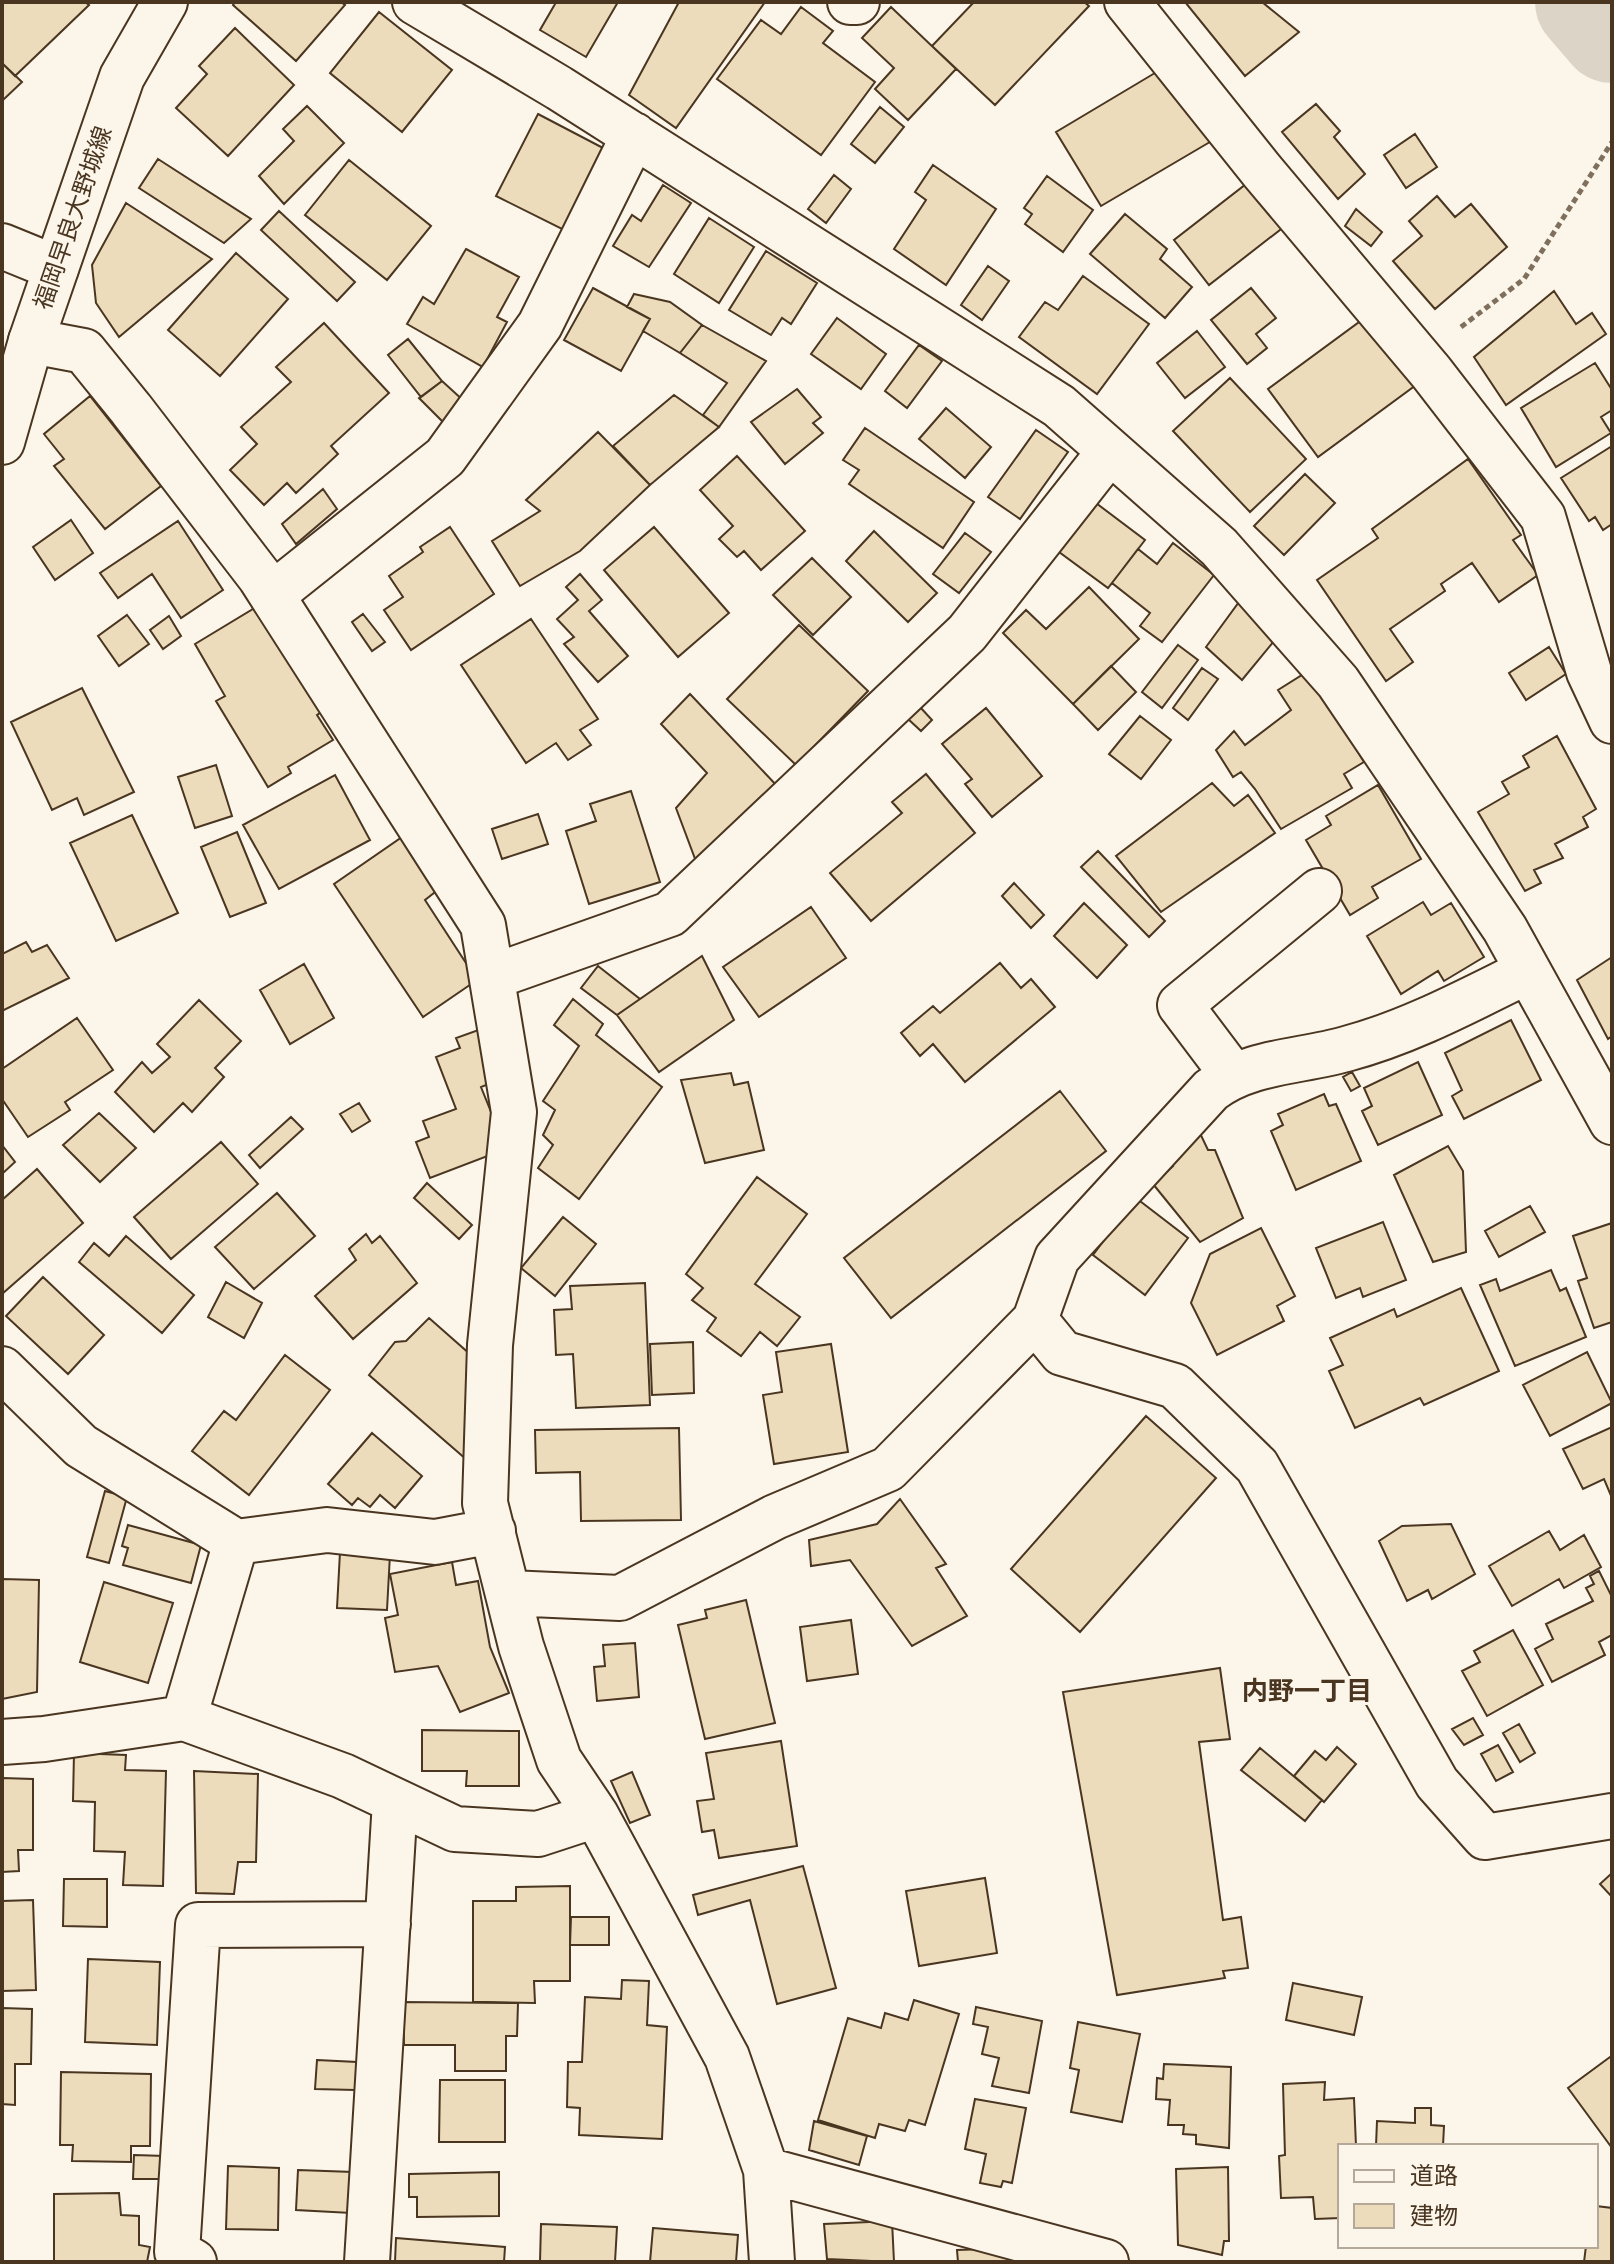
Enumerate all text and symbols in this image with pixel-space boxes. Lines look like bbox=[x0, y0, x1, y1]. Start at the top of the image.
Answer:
street label: 福岡早良大野城線 bbox=[29, 123, 117, 313]
district label: 内野一丁目 bbox=[1242, 1676, 1372, 1707]
legend bbox=[1338, 2144, 1598, 2248]
text: 道路 bbox=[1410, 2162, 1458, 2190]
text: 建物 bbox=[1410, 2202, 1458, 2230]

